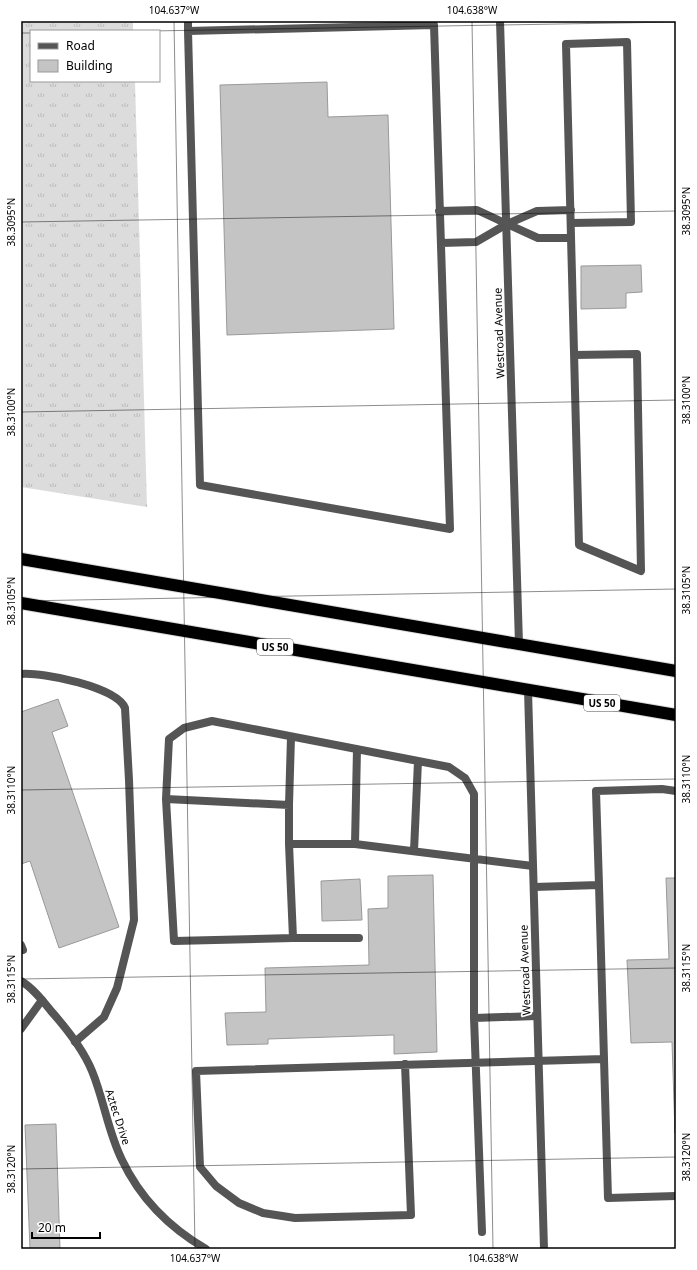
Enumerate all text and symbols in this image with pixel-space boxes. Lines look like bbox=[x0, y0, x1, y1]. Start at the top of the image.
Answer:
text: 104.637°W bbox=[149, 3, 200, 17]
text: 104.638°W bbox=[447, 3, 498, 17]
legend bbox=[30, 30, 160, 82]
text: Road bbox=[66, 37, 95, 54]
text: Building bbox=[66, 57, 113, 74]
text: 38.3095°N bbox=[679, 187, 693, 235]
text: 38.3095°N bbox=[4, 198, 18, 246]
street label: Westroad Avenue bbox=[489, 287, 508, 379]
text: 38.3100°N bbox=[679, 376, 693, 424]
text: 38.3100°N bbox=[4, 388, 18, 436]
text: 38.3105°N bbox=[679, 566, 693, 614]
text: 38.3105°N bbox=[4, 577, 18, 625]
road number: US 50 bbox=[257, 639, 293, 655]
road number: US 50 bbox=[584, 695, 620, 711]
text: 38.3110°N bbox=[679, 755, 693, 803]
text: 38.3110°N bbox=[4, 766, 18, 814]
street label: Westroad Avenue bbox=[515, 924, 534, 1016]
text: 38.3115°N bbox=[679, 944, 693, 992]
text: 38.3115°N bbox=[4, 955, 18, 1003]
street label: Aztec Drive bbox=[102, 1087, 135, 1147]
text: 38.3120°N bbox=[679, 1133, 693, 1181]
text: 38.3120°N bbox=[4, 1145, 18, 1193]
scale bar bbox=[32, 1214, 100, 1240]
text: 20 m bbox=[38, 1219, 66, 1236]
text: 104.637°W bbox=[170, 1251, 221, 1265]
text: 104.638°W bbox=[468, 1251, 519, 1265]

